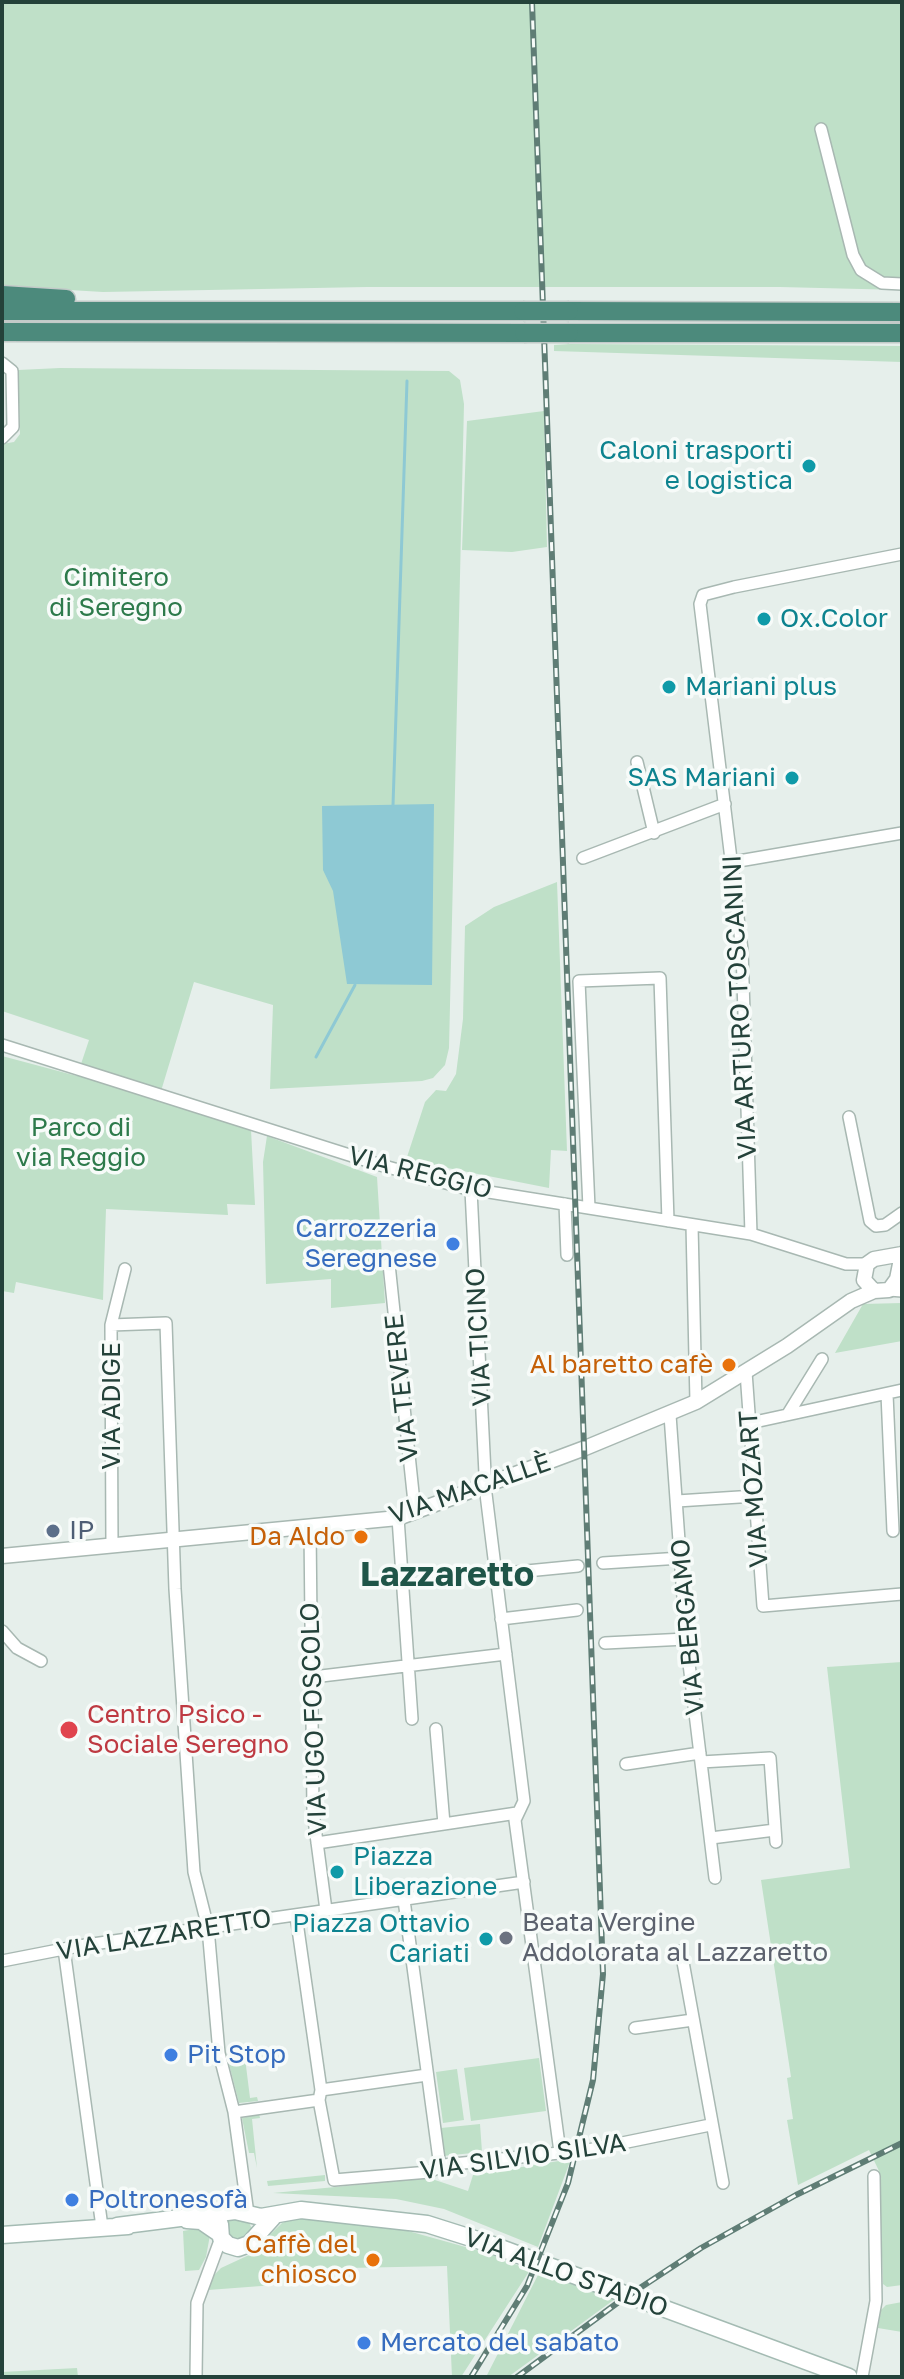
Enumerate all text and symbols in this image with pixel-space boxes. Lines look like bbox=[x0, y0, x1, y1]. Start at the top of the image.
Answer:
place label: Caloni trasporti e logistica bbox=[599, 435, 793, 496]
marker: Caloni trasporti e logistica bbox=[800, 457, 818, 475]
park label: Cimitero di Seregno bbox=[49, 562, 183, 624]
place label: Ox.Color bbox=[780, 603, 888, 635]
marker: Ox.Color bbox=[755, 610, 773, 628]
place label: Mariani plus bbox=[685, 671, 837, 703]
marker: Mariani plus bbox=[660, 678, 678, 696]
place label: SAS Mariani bbox=[628, 762, 776, 794]
marker: SAS Mariani bbox=[783, 769, 801, 787]
street label: VIA ARTURO TOSCANINI bbox=[716, 854, 764, 1160]
park label: Parco di via Reggio bbox=[16, 1112, 146, 1174]
street label: VIA REGGIO bbox=[345, 1140, 495, 1206]
place label: Carrozzeria Seregnese bbox=[295, 1213, 437, 1274]
marker: Carrozzeria Seregnese bbox=[444, 1235, 462, 1253]
street label: VIA TICINO bbox=[460, 1267, 498, 1407]
street label: VIA TEVERE bbox=[379, 1312, 425, 1464]
street label: VIA ADIGE bbox=[96, 1342, 128, 1470]
place label: Al baretto cafè bbox=[530, 1349, 713, 1381]
marker: Al baretto cafè bbox=[720, 1356, 738, 1374]
street label: VIA MOZART bbox=[733, 1409, 775, 1569]
street label: VIA MACALLÈ bbox=[385, 1447, 555, 1531]
place label: IP bbox=[69, 1515, 94, 1547]
place label: Da Aldo bbox=[249, 1521, 345, 1553]
marker: IP bbox=[44, 1522, 62, 1540]
marker: Da Aldo bbox=[352, 1528, 370, 1546]
street label: VIA BERGAMO bbox=[665, 1537, 711, 1717]
district label: Lazzaretto bbox=[360, 1555, 534, 1595]
street label: VIA UGO FOSCOLO bbox=[294, 1602, 334, 1836]
place label: Centro Psico - Sociale Seregno bbox=[87, 1699, 289, 1760]
marker: Centro Psico - Sociale Seregno bbox=[58, 1719, 80, 1741]
place label: Piazza Liberazione bbox=[353, 1841, 497, 1902]
marker: Piazza Liberazione bbox=[328, 1863, 346, 1881]
street label: VIA LAZZARETTO bbox=[54, 1903, 274, 1967]
place label: Beata Vergine Addolorata al Lazzaretto bbox=[522, 1907, 828, 1968]
place label: Piazza Ottavio Cariati bbox=[292, 1908, 470, 1970]
marker: Beata Vergine Addolorata al Lazzaretto bbox=[497, 1929, 515, 1947]
marker: Piazza Ottavio Cariati bbox=[477, 1930, 495, 1948]
place label: Pit Stop bbox=[187, 2039, 286, 2071]
marker: Pit Stop bbox=[162, 2046, 180, 2064]
street label: VIA SILVIO SILVA bbox=[418, 2127, 628, 2187]
place label: Poltronesofà bbox=[88, 2184, 248, 2216]
marker: Poltronesofà bbox=[63, 2191, 81, 2209]
street label: VIA ALLO STADIO bbox=[460, 2222, 672, 2324]
place label: Caffè del chiosco bbox=[245, 2229, 357, 2290]
marker: Caffè del chiosco bbox=[364, 2251, 382, 2269]
place label: Mercato del sabato bbox=[380, 2327, 619, 2359]
marker: Mercato del sabato bbox=[355, 2334, 373, 2352]

